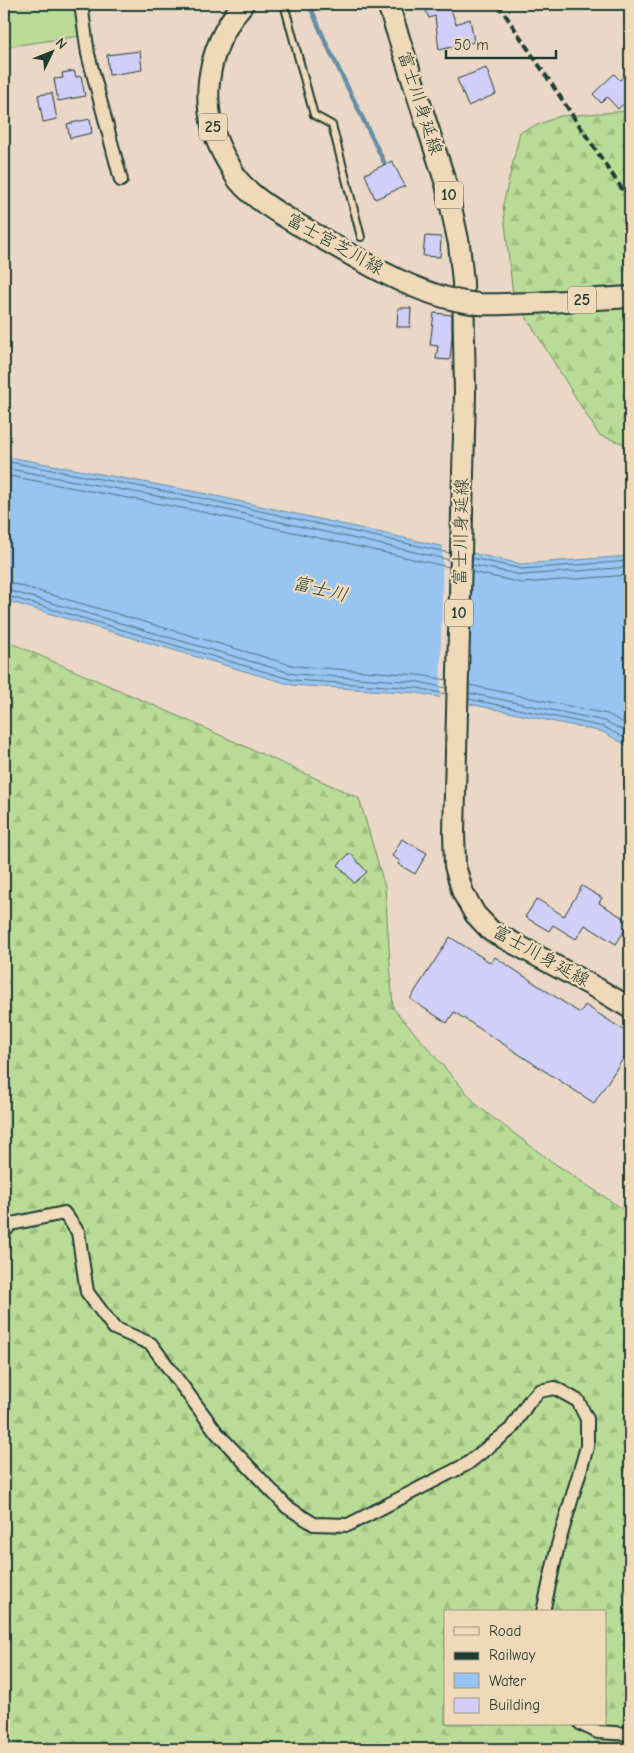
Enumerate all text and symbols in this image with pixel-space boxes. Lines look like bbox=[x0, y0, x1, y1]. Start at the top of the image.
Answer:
north arrow bbox=[28, 28, 78, 78]
scale bar bbox=[446, 28, 556, 60]
text: N bbox=[52, 34, 70, 53]
text: 50 m bbox=[454, 36, 489, 54]
street label: 富士川身延線 bbox=[393, 48, 447, 158]
road number: 25 bbox=[199, 114, 227, 140]
road number: 10 bbox=[435, 182, 463, 208]
street label: 富士宮芝川線 bbox=[283, 209, 387, 279]
road number: 25 bbox=[568, 286, 596, 314]
street label: 富士川身延線 bbox=[450, 478, 472, 586]
water label: 富士川 bbox=[290, 571, 350, 607]
road number: 10 bbox=[445, 600, 473, 626]
street label: 富士川身延線 bbox=[489, 921, 593, 991]
legend bbox=[444, 1610, 606, 1726]
text: Road bbox=[489, 1622, 521, 1640]
text: Railway bbox=[489, 1646, 536, 1664]
text: Water bbox=[489, 1672, 526, 1690]
text: Building bbox=[489, 1696, 540, 1714]

